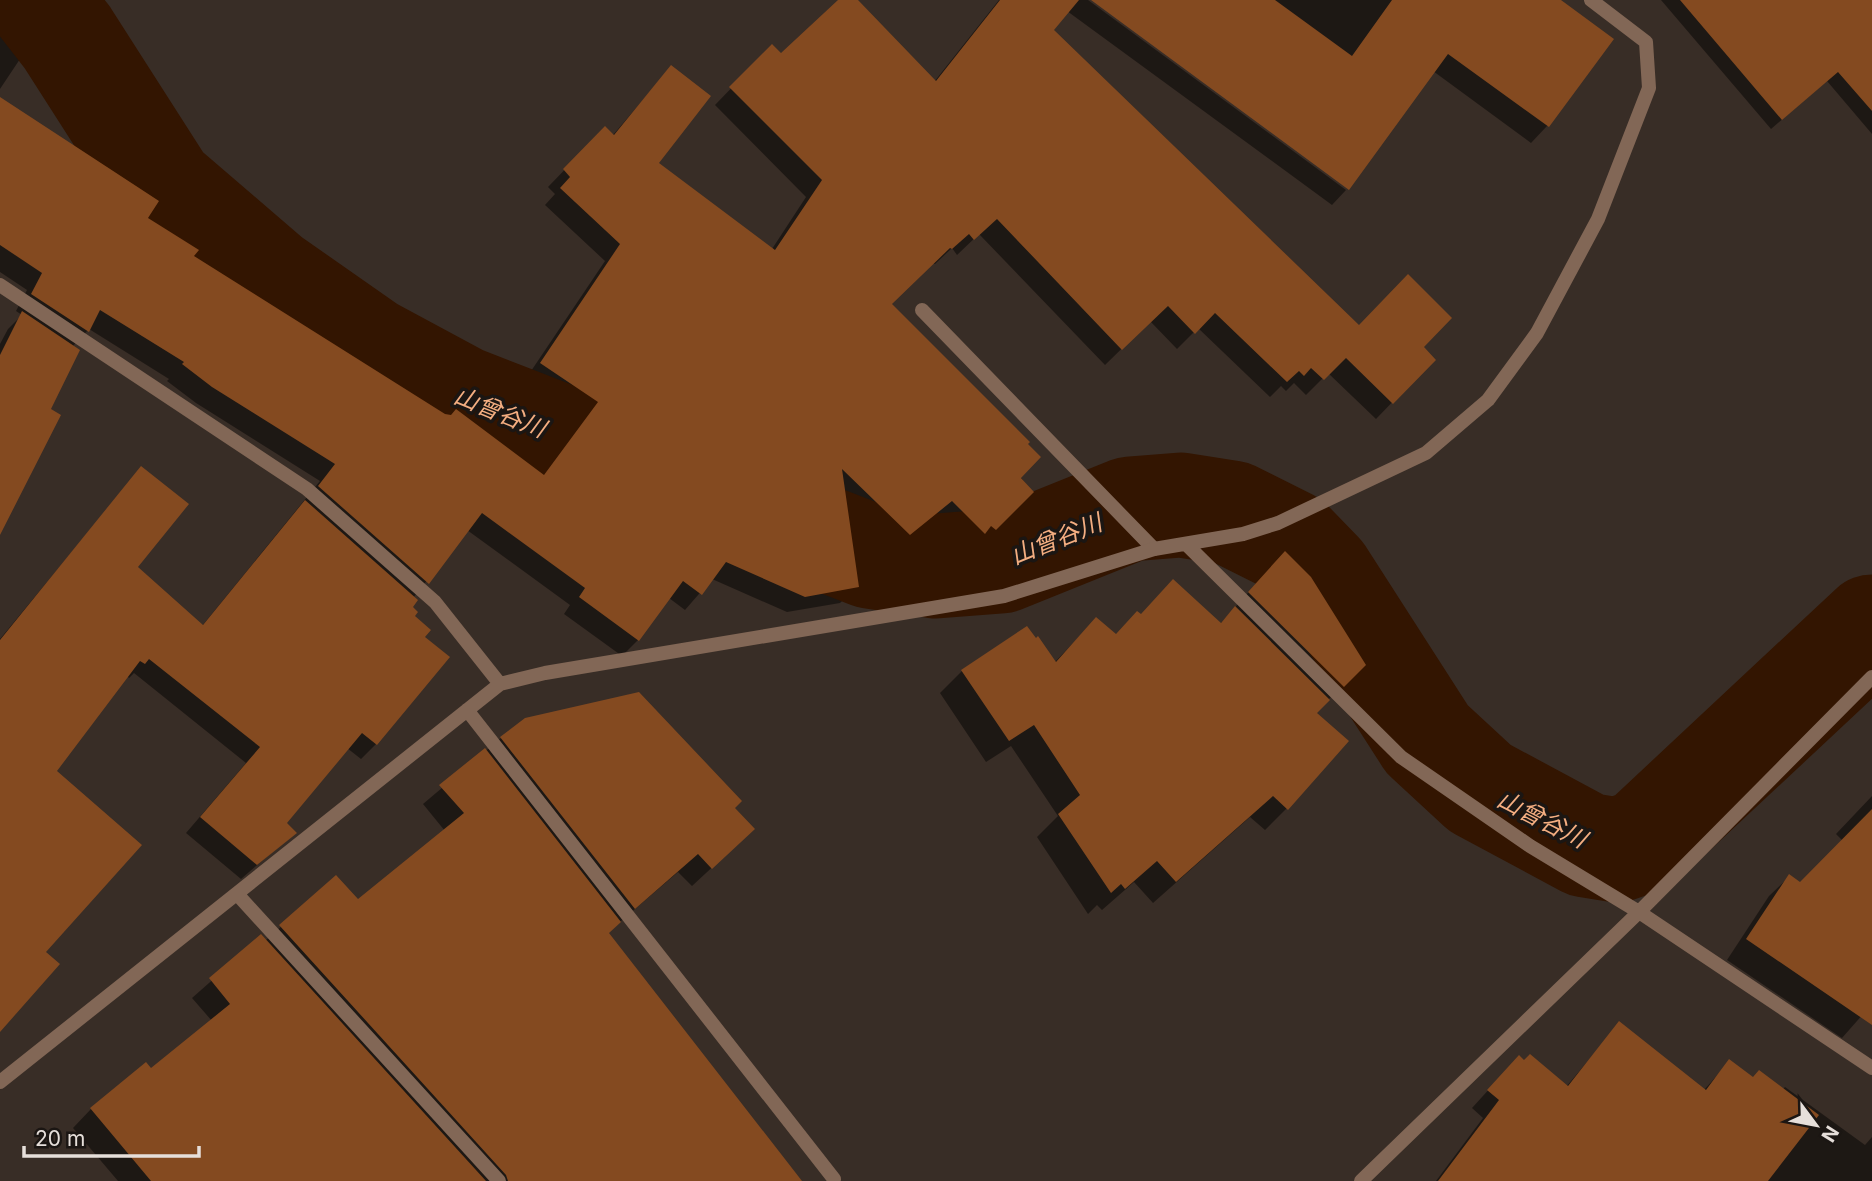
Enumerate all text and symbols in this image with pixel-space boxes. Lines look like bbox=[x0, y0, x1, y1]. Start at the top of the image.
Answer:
water label: 山曾谷川 bbox=[450, 381, 553, 445]
water label: 山曾谷川 bbox=[1006, 506, 1109, 570]
water label: 山曾谷川 bbox=[1493, 784, 1594, 855]
north arrow bbox=[1781, 1090, 1851, 1160]
scale bar bbox=[24, 1114, 200, 1158]
text: N bbox=[1816, 1122, 1844, 1146]
text: 20 m bbox=[35, 1126, 85, 1151]

